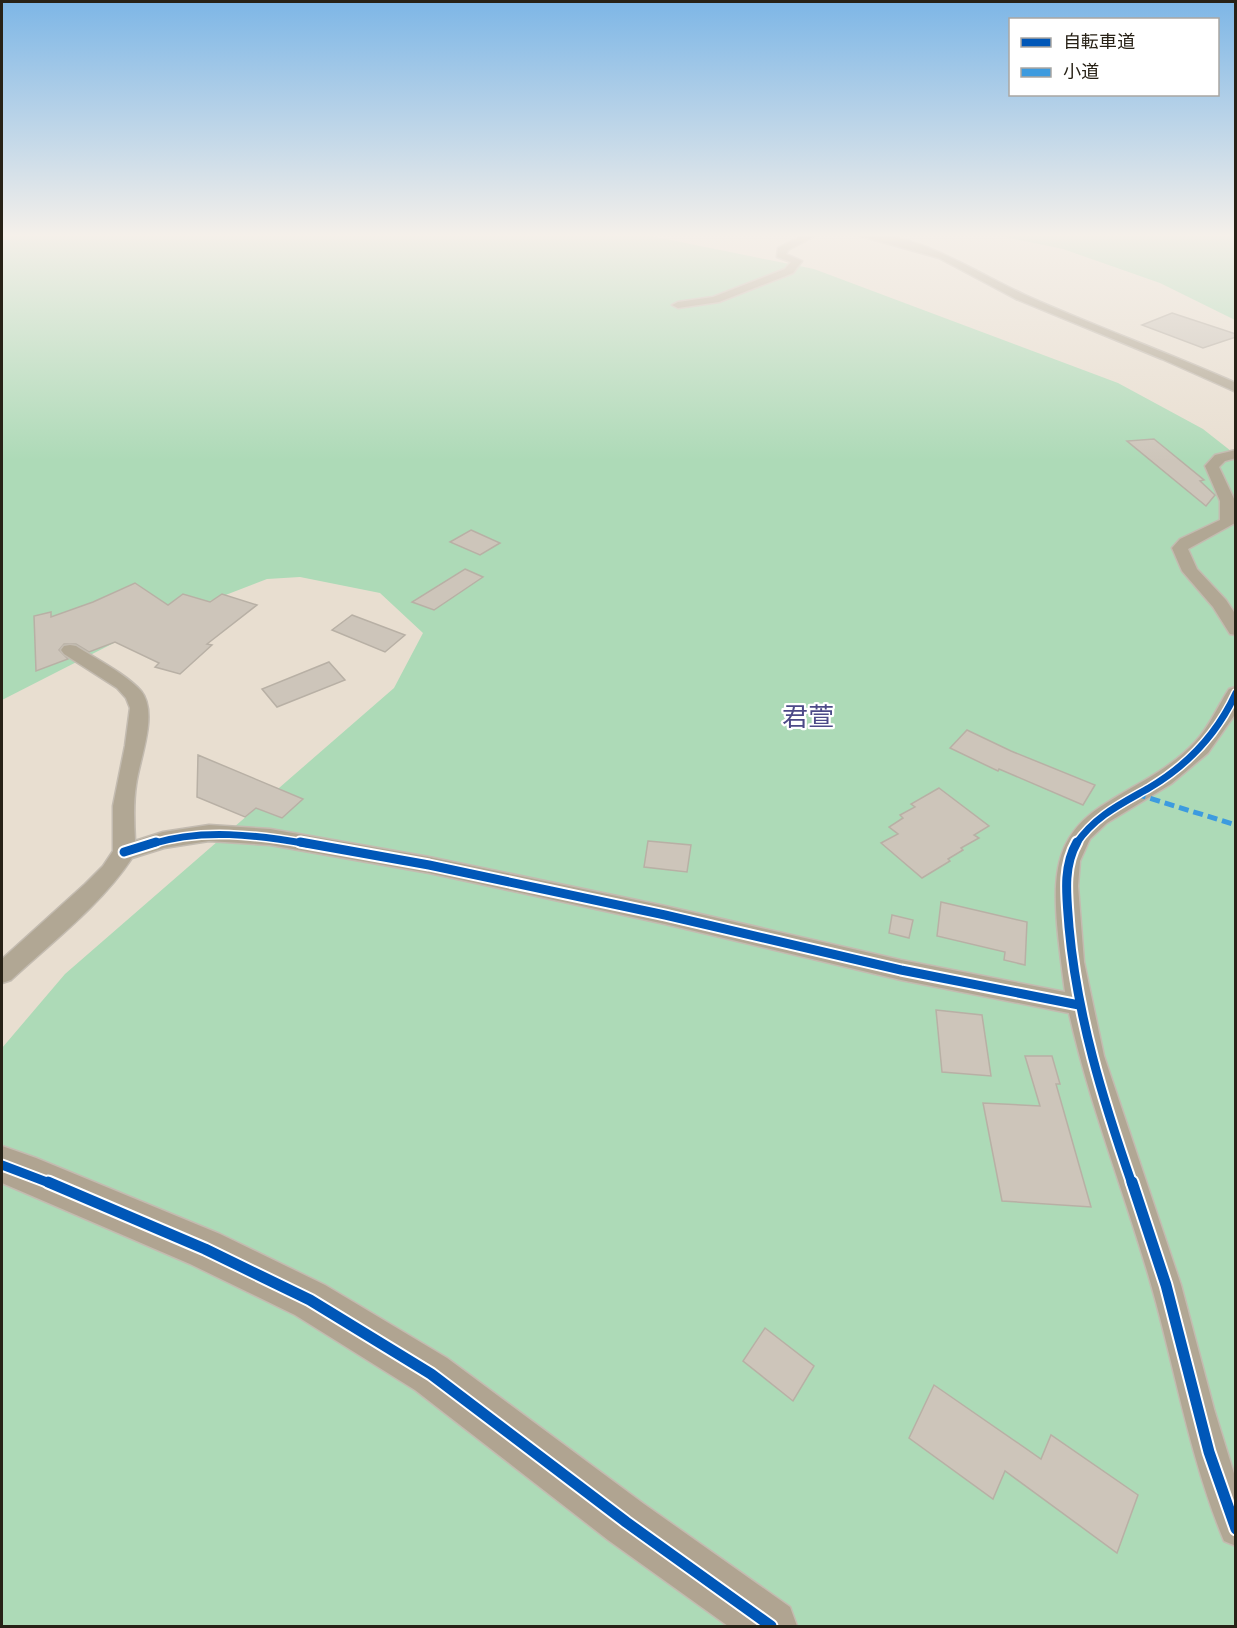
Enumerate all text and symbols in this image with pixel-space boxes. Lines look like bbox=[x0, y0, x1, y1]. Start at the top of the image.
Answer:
legend bbox=[1009, 18, 1219, 96]
text: 自転車道 bbox=[1063, 32, 1135, 52]
text: 小道 bbox=[1063, 62, 1099, 82]
district label: 君萱 bbox=[782, 704, 834, 731]

